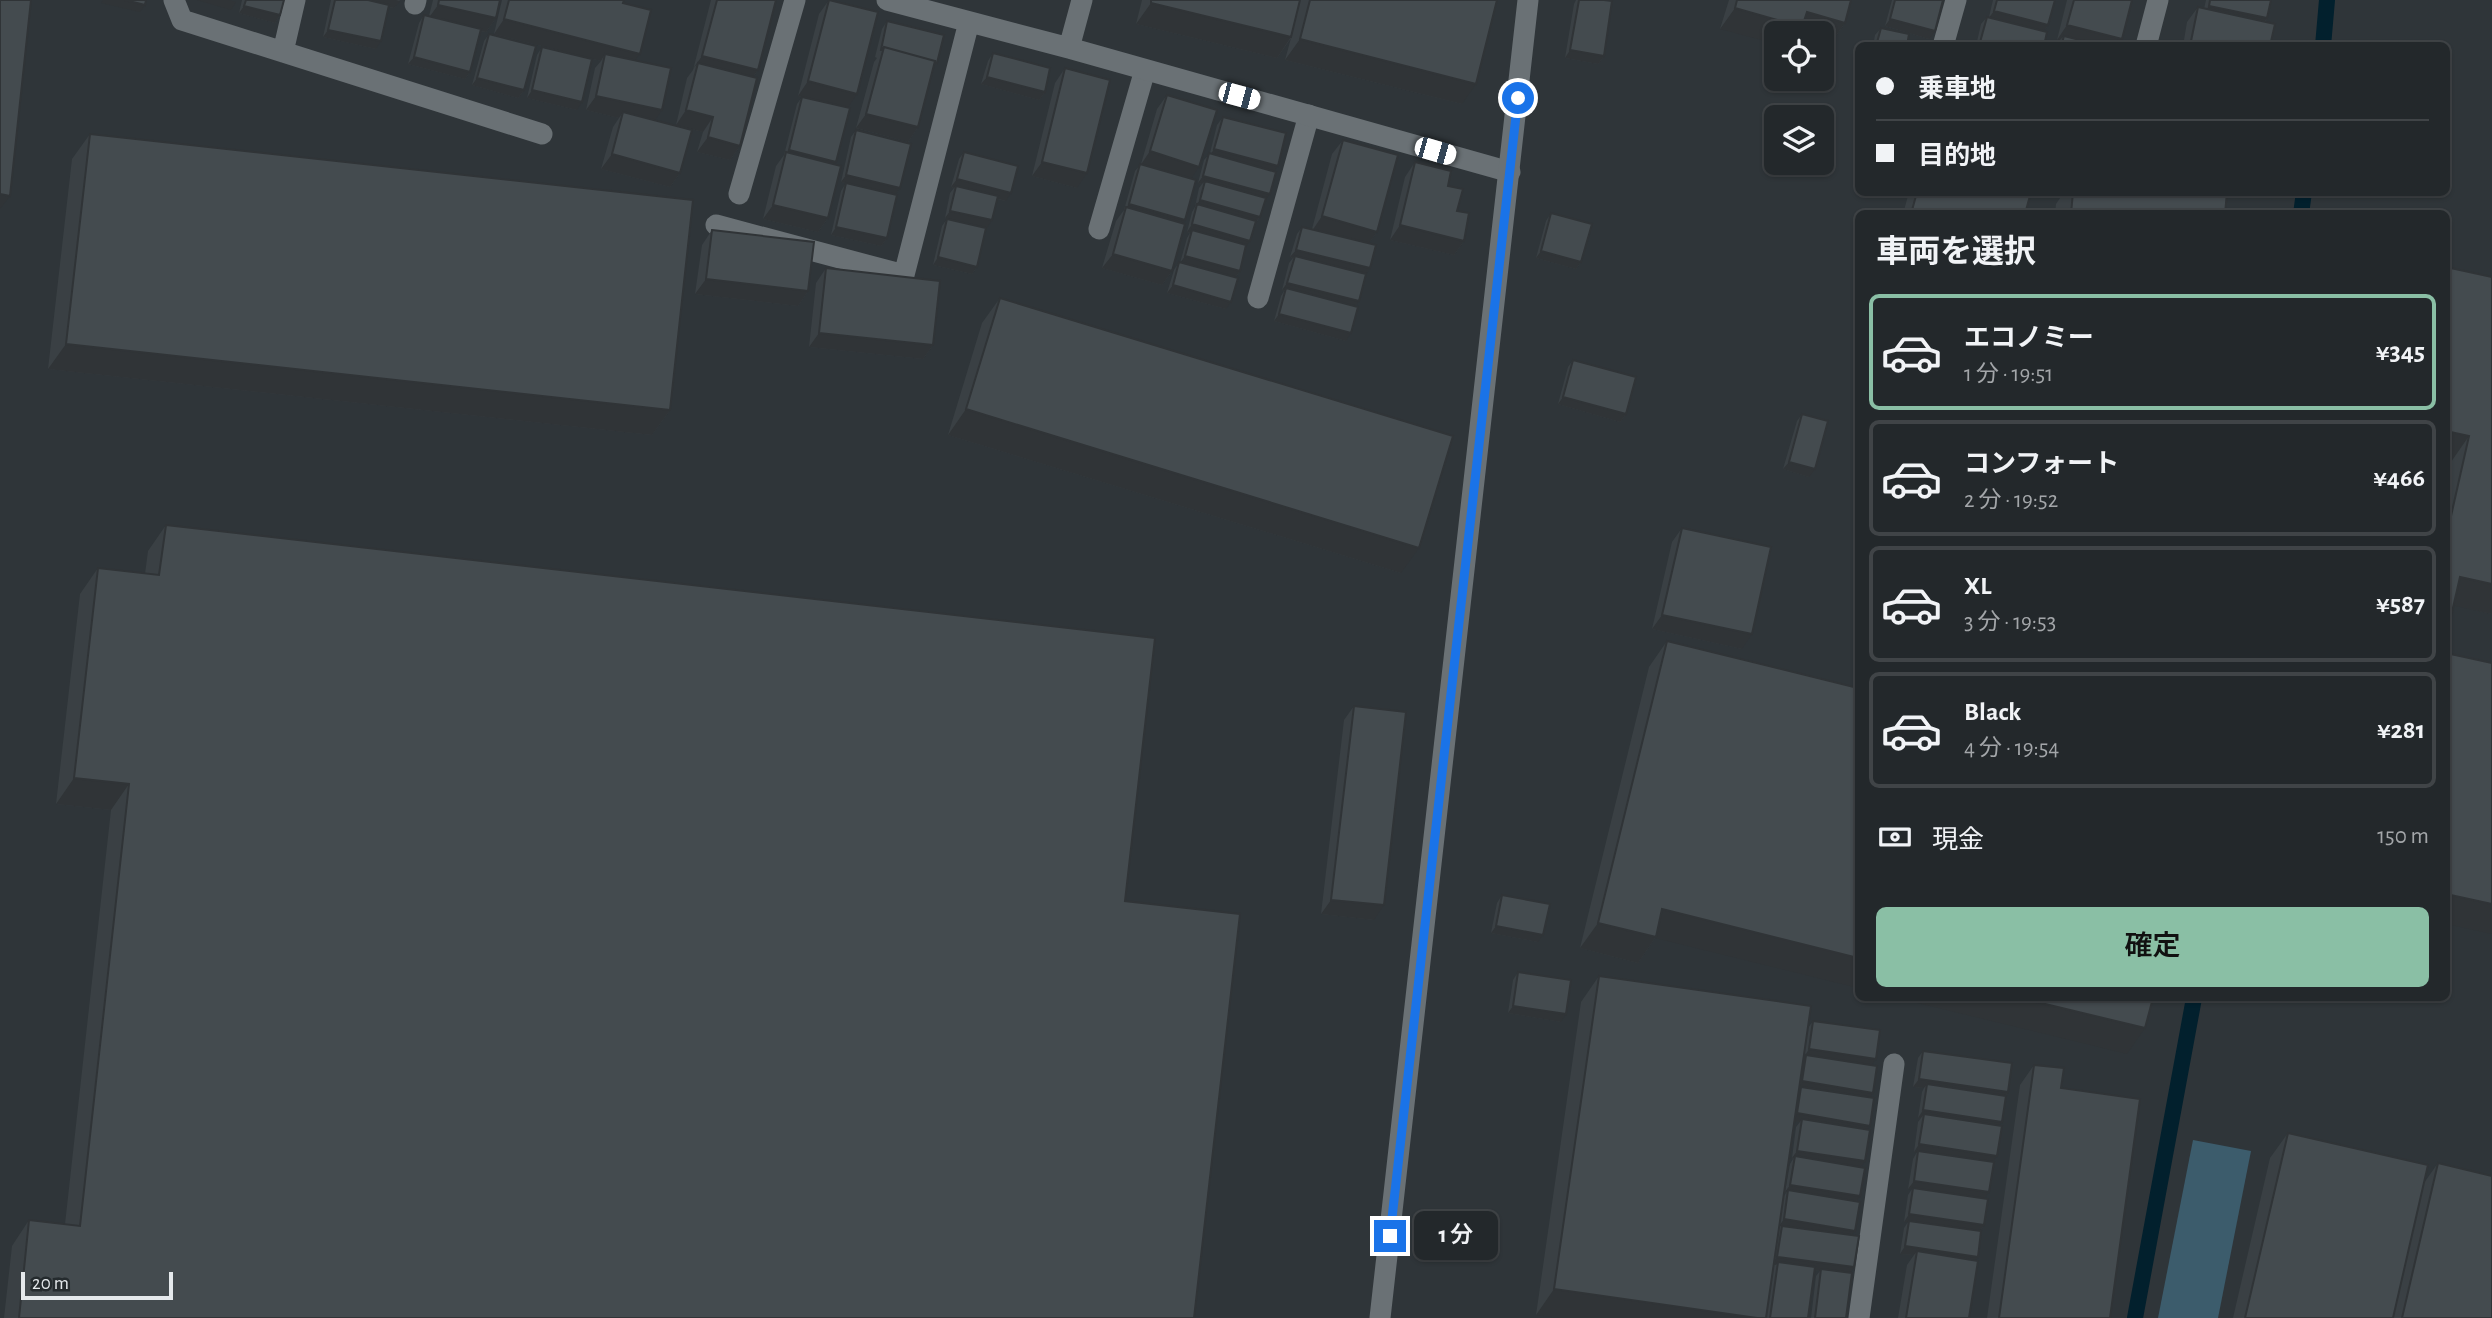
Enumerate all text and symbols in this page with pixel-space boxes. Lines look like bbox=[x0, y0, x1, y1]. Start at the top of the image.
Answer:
map controls bbox=[1764, 21, 1834, 175]
button: locate bbox=[1764, 21, 1834, 91]
text: 乗車地 bbox=[1918, 76, 1996, 102]
car bbox=[1216, 80, 1263, 112]
route start bbox=[1502, 82, 1534, 114]
button: layers bbox=[1764, 105, 1834, 175]
car bbox=[1412, 135, 1459, 167]
text: 目的地 bbox=[1918, 143, 1996, 169]
text: 車両を選択 bbox=[1876, 236, 2036, 268]
icon: car bbox=[1880, 321, 1943, 384]
text: エコノミー bbox=[1964, 325, 2094, 351]
text: ¥345 bbox=[2376, 339, 2425, 365]
text: 1 分 · 19:51 bbox=[1964, 363, 2053, 386]
icon: car bbox=[1880, 447, 1943, 510]
text: コンフォート bbox=[1964, 451, 2119, 477]
text: ¥466 bbox=[2373, 465, 2425, 491]
text: 2 分 · 19:52 bbox=[1964, 489, 2058, 512]
icon: car bbox=[1880, 573, 1943, 636]
text: XL bbox=[1964, 573, 1991, 599]
text: ¥587 bbox=[2376, 591, 2425, 617]
text: 3 分 · 19:53 bbox=[1964, 611, 2056, 634]
icon: car bbox=[1880, 699, 1943, 762]
text: Black bbox=[1964, 699, 2021, 725]
text: ¥281 bbox=[2377, 717, 2425, 743]
text: 4 分 · 19:54 bbox=[1964, 737, 2059, 760]
icon: cash bbox=[1876, 818, 1914, 856]
text: 150 m bbox=[2377, 825, 2429, 848]
text: 現金 bbox=[1932, 827, 1984, 853]
button: 確定 bbox=[1876, 907, 2429, 987]
callout: 1 分 bbox=[1414, 1212, 1498, 1260]
route end bbox=[1374, 1220, 1406, 1252]
text: 1 分 bbox=[1439, 1224, 1473, 1247]
scale bar bbox=[21, 1269, 173, 1301]
text: 20 m bbox=[32, 1274, 69, 1293]

